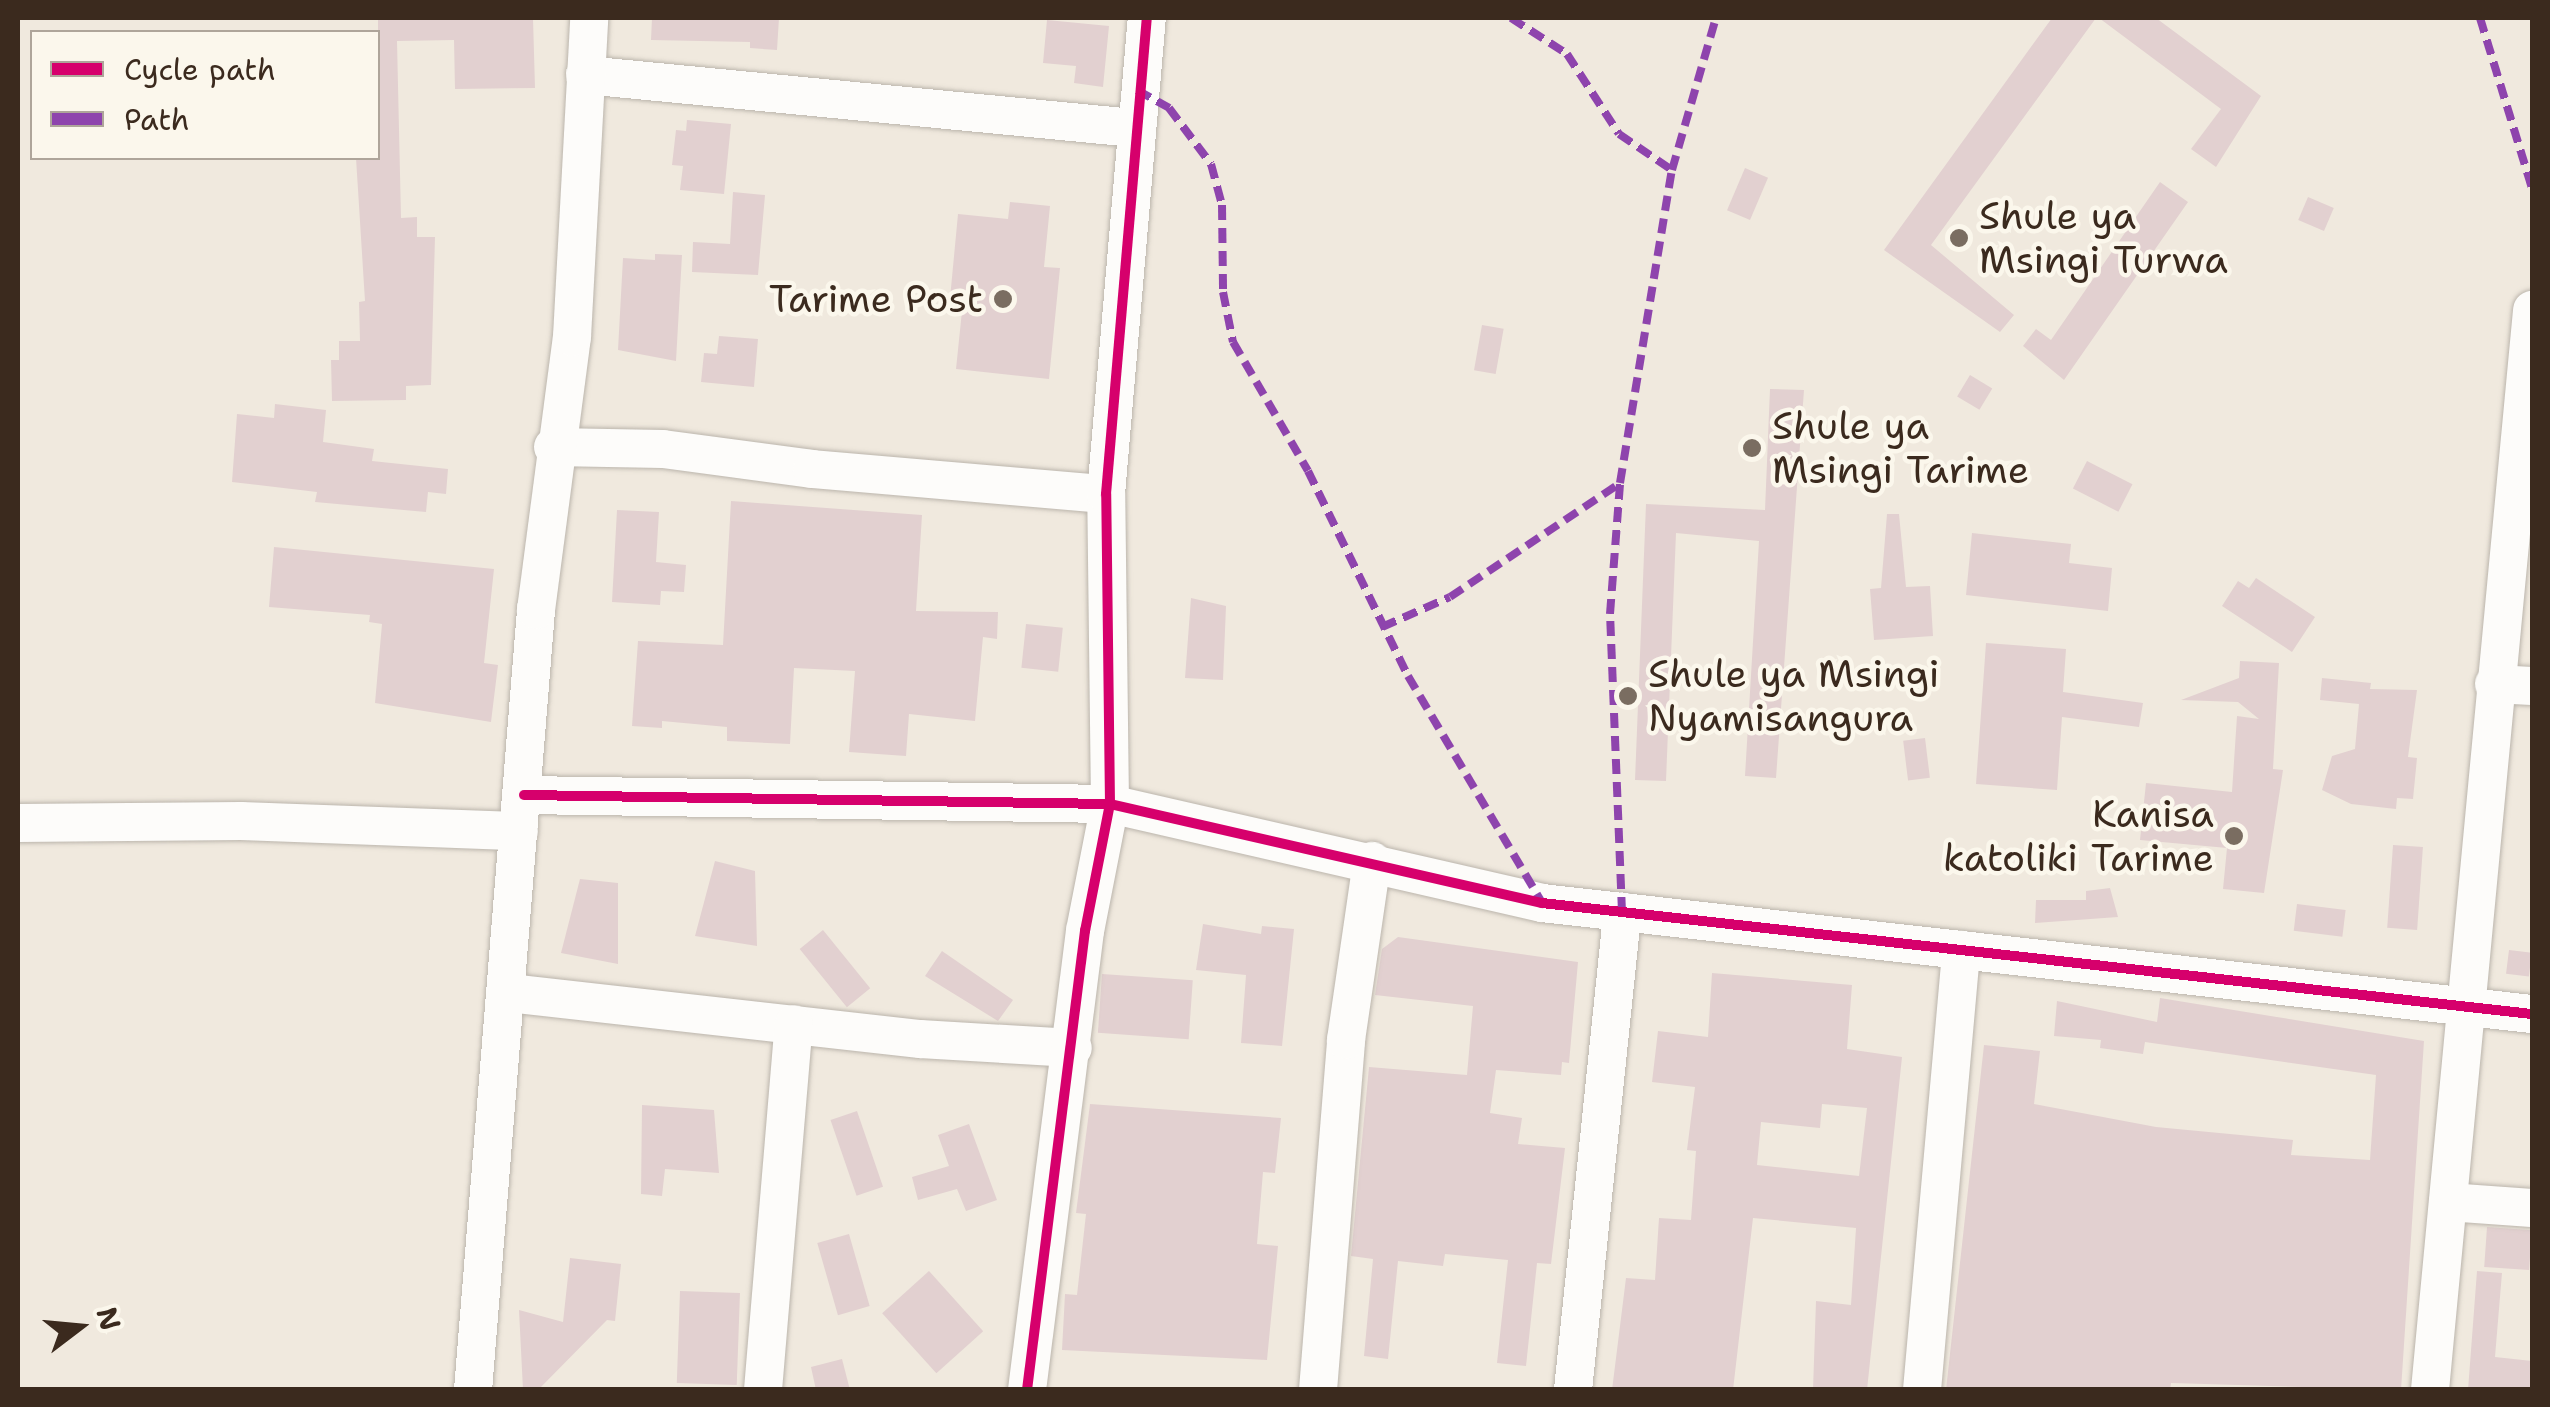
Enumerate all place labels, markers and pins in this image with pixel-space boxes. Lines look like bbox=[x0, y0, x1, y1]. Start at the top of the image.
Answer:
place label: Shule ya Msingi Turwa bbox=[1979, 193, 2228, 282]
marker: Shule ya Msingi Turwa bbox=[1948, 227, 1970, 249]
place label: Tarime Post bbox=[769, 276, 983, 322]
marker: Tarime Post bbox=[992, 288, 1014, 310]
place label: Shule ya Msingi Tarime bbox=[1772, 403, 2029, 492]
marker: Shule ya Msingi Tarime bbox=[1741, 437, 1763, 459]
place label: Shule ya Msingi Nyamisangura bbox=[1648, 651, 1939, 741]
marker: Shule ya Msingi Nyamisangura bbox=[1617, 685, 1639, 707]
place label: Kanisa katoliki Tarime bbox=[1943, 791, 2214, 881]
marker: Kanisa katoliki Tarime bbox=[2223, 825, 2245, 847]

